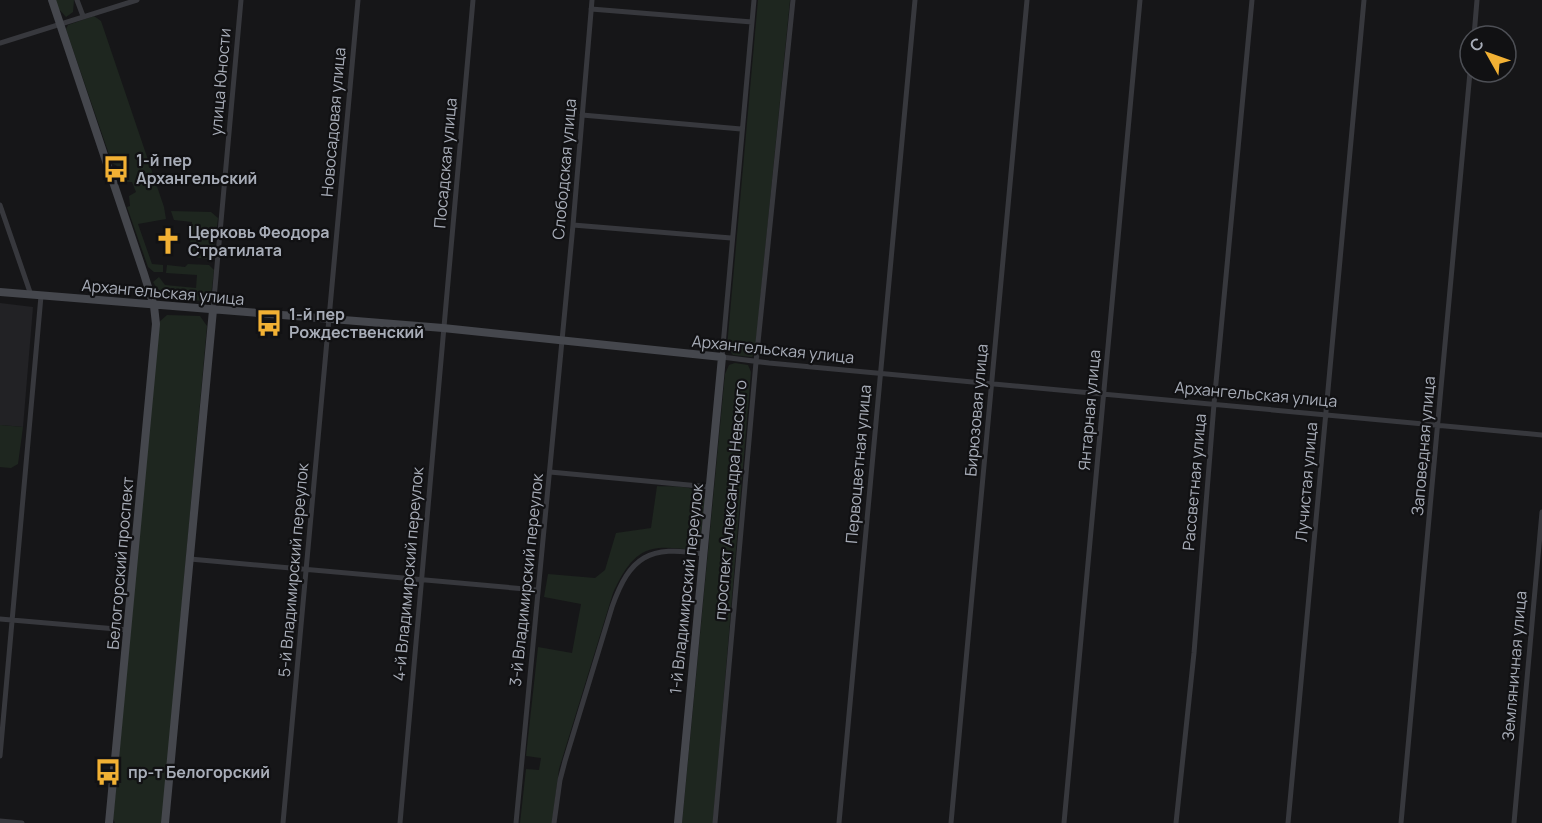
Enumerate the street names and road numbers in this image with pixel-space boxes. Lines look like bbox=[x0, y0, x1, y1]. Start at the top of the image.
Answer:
street label: улица Юности bbox=[204, 27, 236, 137]
street label: Новосадовая улица bbox=[316, 46, 350, 198]
street label: Посадская улица bbox=[428, 97, 462, 229]
street label: Слободская улица bbox=[547, 98, 581, 240]
street label: Архангельская улица bbox=[81, 274, 245, 310]
street label: Архангельская улица bbox=[691, 330, 855, 368]
street label: Бирюзовая улица bbox=[959, 343, 993, 477]
street label: Янтарная улица bbox=[1073, 349, 1105, 471]
street label: Заповедная улица bbox=[1406, 375, 1440, 517]
street label: Архангельская улица bbox=[1174, 376, 1338, 412]
street label: проспект Александра Невского bbox=[709, 379, 751, 621]
street label: Первоцветная улица bbox=[840, 384, 876, 544]
street label: Рассветная улица bbox=[1177, 413, 1211, 551]
street label: Лучистая улица bbox=[1290, 421, 1322, 543]
street label: 5-й Владимирский переулок bbox=[273, 461, 313, 678]
street label: 4-й Владимирский переулок bbox=[388, 465, 428, 682]
street label: 3-й Владимирский переулок bbox=[504, 471, 548, 688]
street label: Белогорский проспект bbox=[101, 476, 139, 650]
street label: 1-й Владимирский переулок bbox=[664, 482, 708, 695]
street label: Земляничная улица bbox=[1496, 590, 1532, 742]

